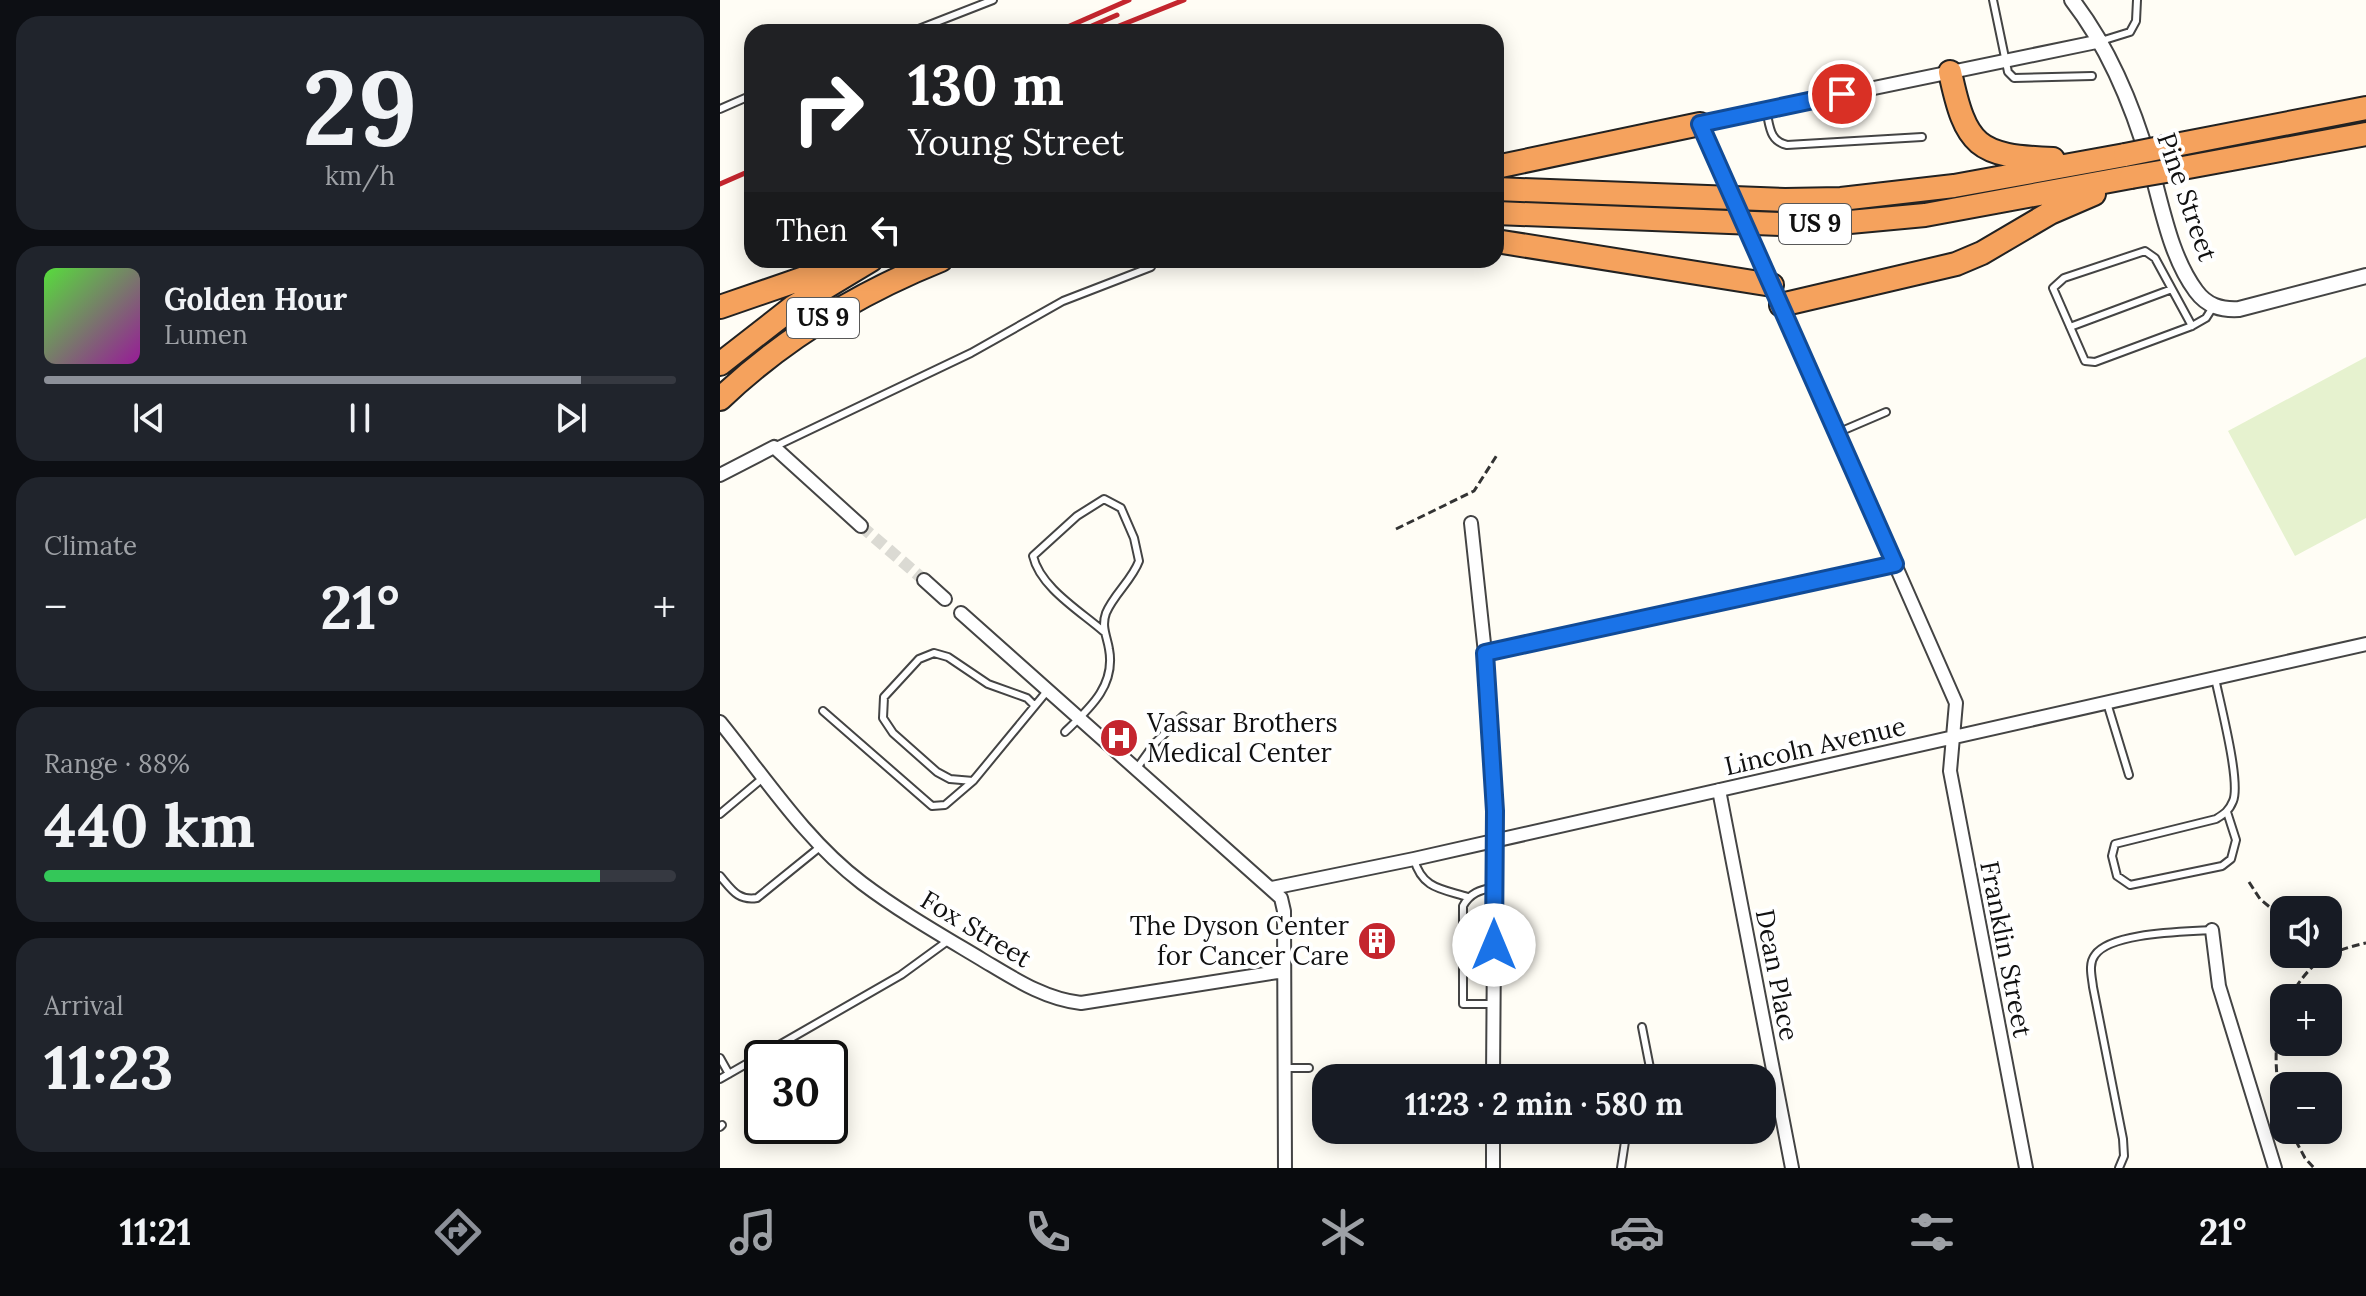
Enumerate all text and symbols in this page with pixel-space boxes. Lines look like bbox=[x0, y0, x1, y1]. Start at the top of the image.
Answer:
text: 29 bbox=[302, 40, 418, 173]
text: 130 m bbox=[908, 49, 1064, 120]
icon: right bbox=[776, 56, 880, 160]
pin bbox=[1808, 60, 1876, 128]
icon: arrive bbox=[1820, 72, 1864, 116]
text: Young Street bbox=[908, 119, 1124, 165]
street label: Pine Street bbox=[2150, 128, 2225, 265]
text: km/h bbox=[325, 159, 395, 192]
road number: US 9 bbox=[1779, 204, 1851, 244]
icon: left bbox=[864, 208, 908, 252]
text: Then bbox=[776, 211, 848, 249]
text: Golden Hour bbox=[164, 280, 347, 318]
road number: US 9 bbox=[787, 298, 859, 338]
text: Lumen bbox=[164, 318, 248, 351]
icon: previous bbox=[127, 396, 171, 440]
icon: pause bbox=[338, 396, 382, 440]
icon: next bbox=[549, 396, 593, 440]
text: Climate bbox=[44, 529, 137, 562]
text: 21° bbox=[320, 569, 400, 645]
text: − bbox=[44, 579, 67, 635]
text: + bbox=[653, 579, 676, 635]
place label: Vassar Brothers Medical Center bbox=[1146, 706, 1338, 769]
street label: Lincoln Avenue bbox=[1721, 709, 1909, 782]
hospital icon: Vassar Brothers Medical Center bbox=[1098, 717, 1140, 759]
text: Range · 88% bbox=[44, 747, 190, 780]
text: 440 km bbox=[44, 787, 255, 863]
street label: Franklin Street bbox=[1973, 858, 2040, 1040]
street label: Fox Street bbox=[915, 883, 1038, 974]
map controls bbox=[2270, 896, 2342, 1144]
button: sound bbox=[2270, 896, 2342, 968]
position arrow bbox=[1452, 903, 1536, 987]
street label: Dean Place bbox=[1749, 906, 1806, 1043]
place label: The Dyson Center for Cancer Care bbox=[1130, 909, 1350, 972]
building icon: The Dyson Center for Cancer Care bbox=[1356, 920, 1398, 962]
button: + bbox=[2270, 984, 2342, 1056]
text: Arrival bbox=[44, 989, 123, 1022]
text: 11:23 bbox=[44, 1029, 173, 1105]
speed limit sign: 30 bbox=[744, 1040, 848, 1144]
button: − bbox=[2270, 1072, 2342, 1144]
text: 11:23 · 2 min · 580 m bbox=[1405, 1085, 1683, 1123]
icon: directions bbox=[430, 1204, 486, 1260]
icon: music bbox=[725, 1204, 781, 1260]
icon: phone bbox=[1020, 1204, 1076, 1260]
icon: climate bbox=[1315, 1204, 1371, 1260]
icon: car bbox=[1609, 1204, 1665, 1260]
icon: filters bbox=[1904, 1204, 1960, 1260]
text: 11:21 bbox=[119, 1209, 191, 1255]
text: 21° bbox=[2199, 1209, 2247, 1255]

